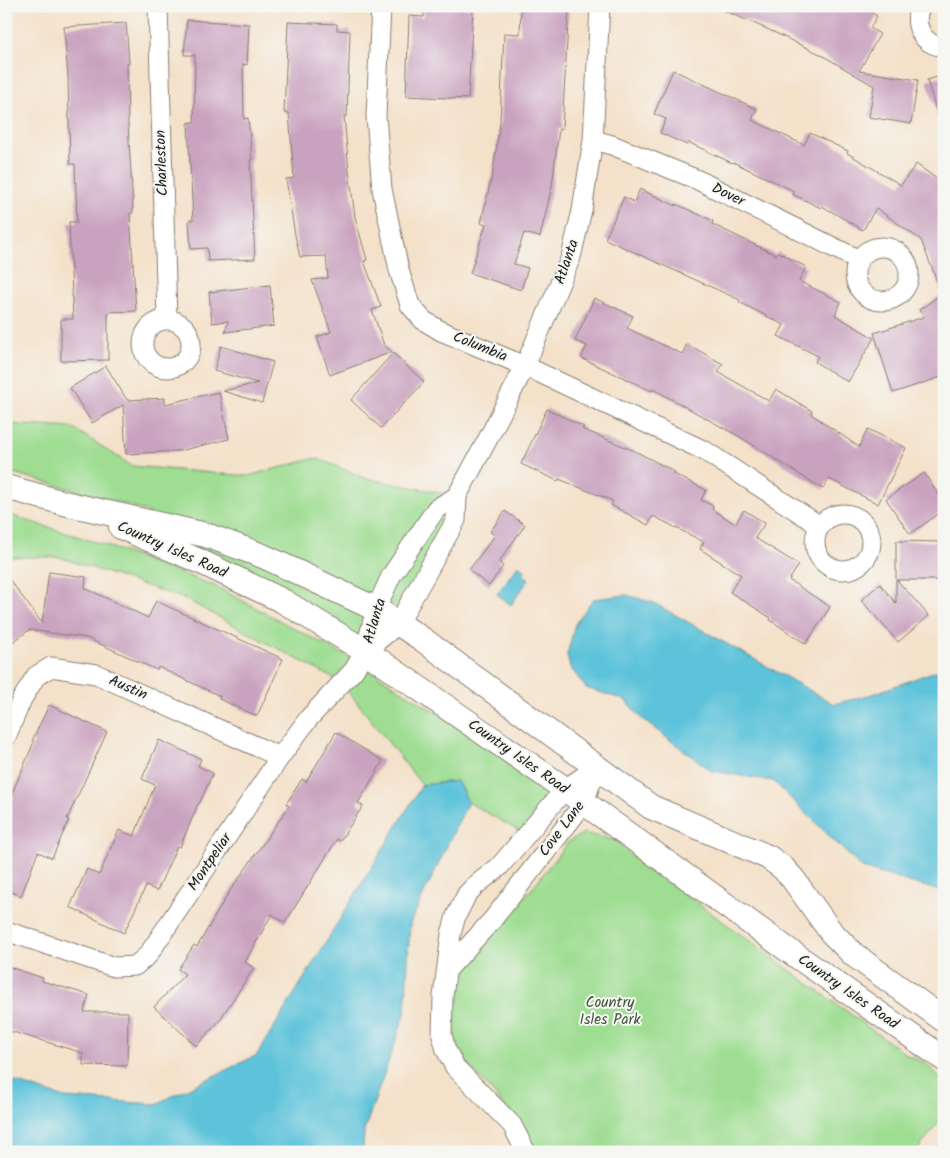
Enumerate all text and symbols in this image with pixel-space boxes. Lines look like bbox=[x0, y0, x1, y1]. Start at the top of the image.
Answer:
street label: Charleston bbox=[149, 129, 175, 197]
street label: Dover bbox=[707, 177, 750, 214]
street label: Atlanta bbox=[548, 236, 586, 288]
street label: Columbia bbox=[449, 325, 511, 369]
street label: Country Isles Road bbox=[113, 515, 232, 585]
street label: Atlanta bbox=[357, 595, 393, 647]
street label: Austin bbox=[105, 669, 151, 707]
street label: Country Isles Road bbox=[462, 713, 574, 801]
street label: Cove Lane bbox=[533, 796, 591, 862]
street label: Montpeliar bbox=[182, 827, 239, 896]
street label: Country Isles Road bbox=[792, 948, 904, 1036]
park label: Country Isles Park bbox=[579, 991, 641, 1032]

